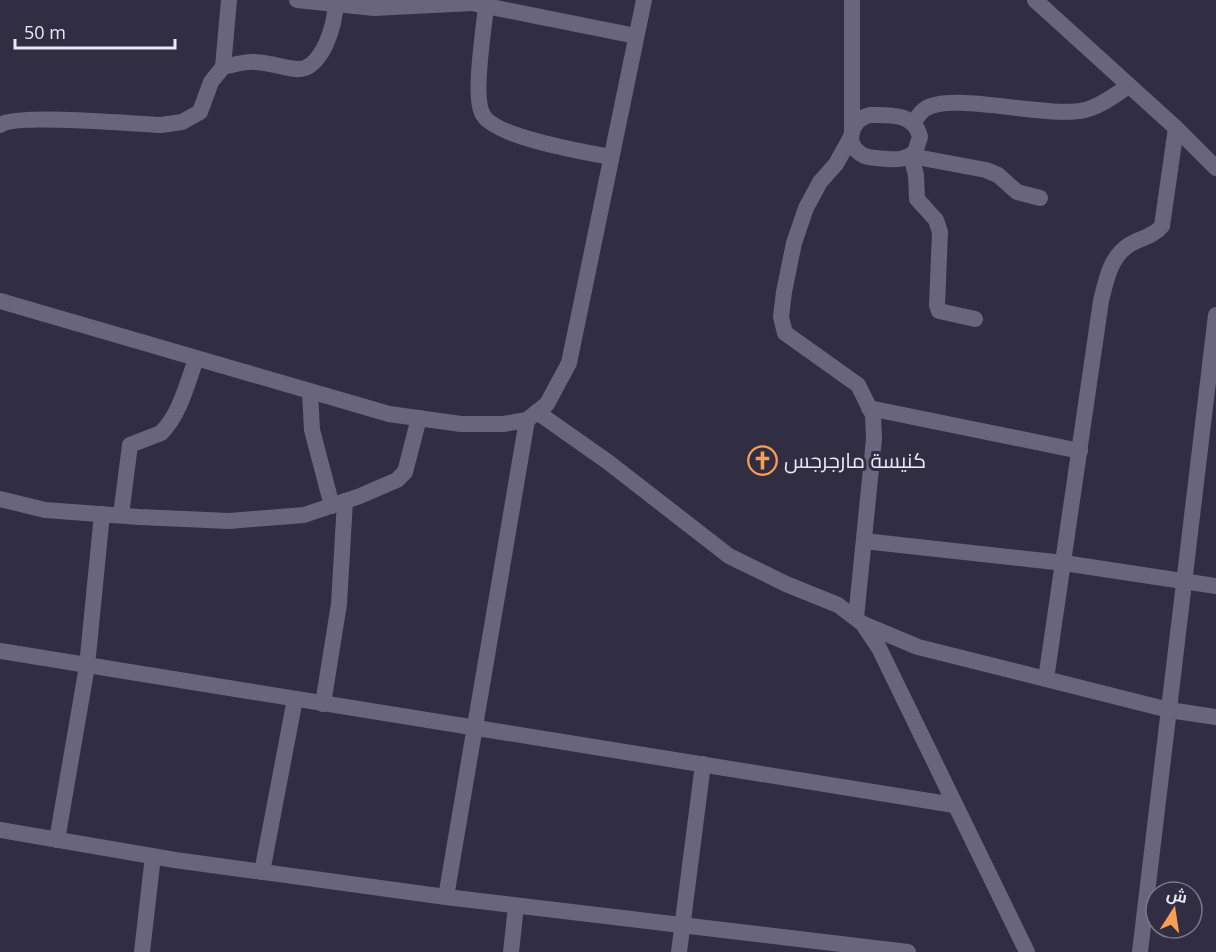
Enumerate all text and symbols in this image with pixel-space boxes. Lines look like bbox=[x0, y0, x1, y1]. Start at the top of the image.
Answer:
scale bar bbox=[15, 12, 176, 50]
text: 50 m bbox=[24, 20, 66, 44]
church icon: كنيسة مارجرجس bbox=[747, 445, 779, 477]
place label: كنيسة مارجرجس bbox=[784, 446, 926, 474]
north arrow bbox=[1144, 880, 1204, 940]
text: ش bbox=[1165, 882, 1189, 908]

